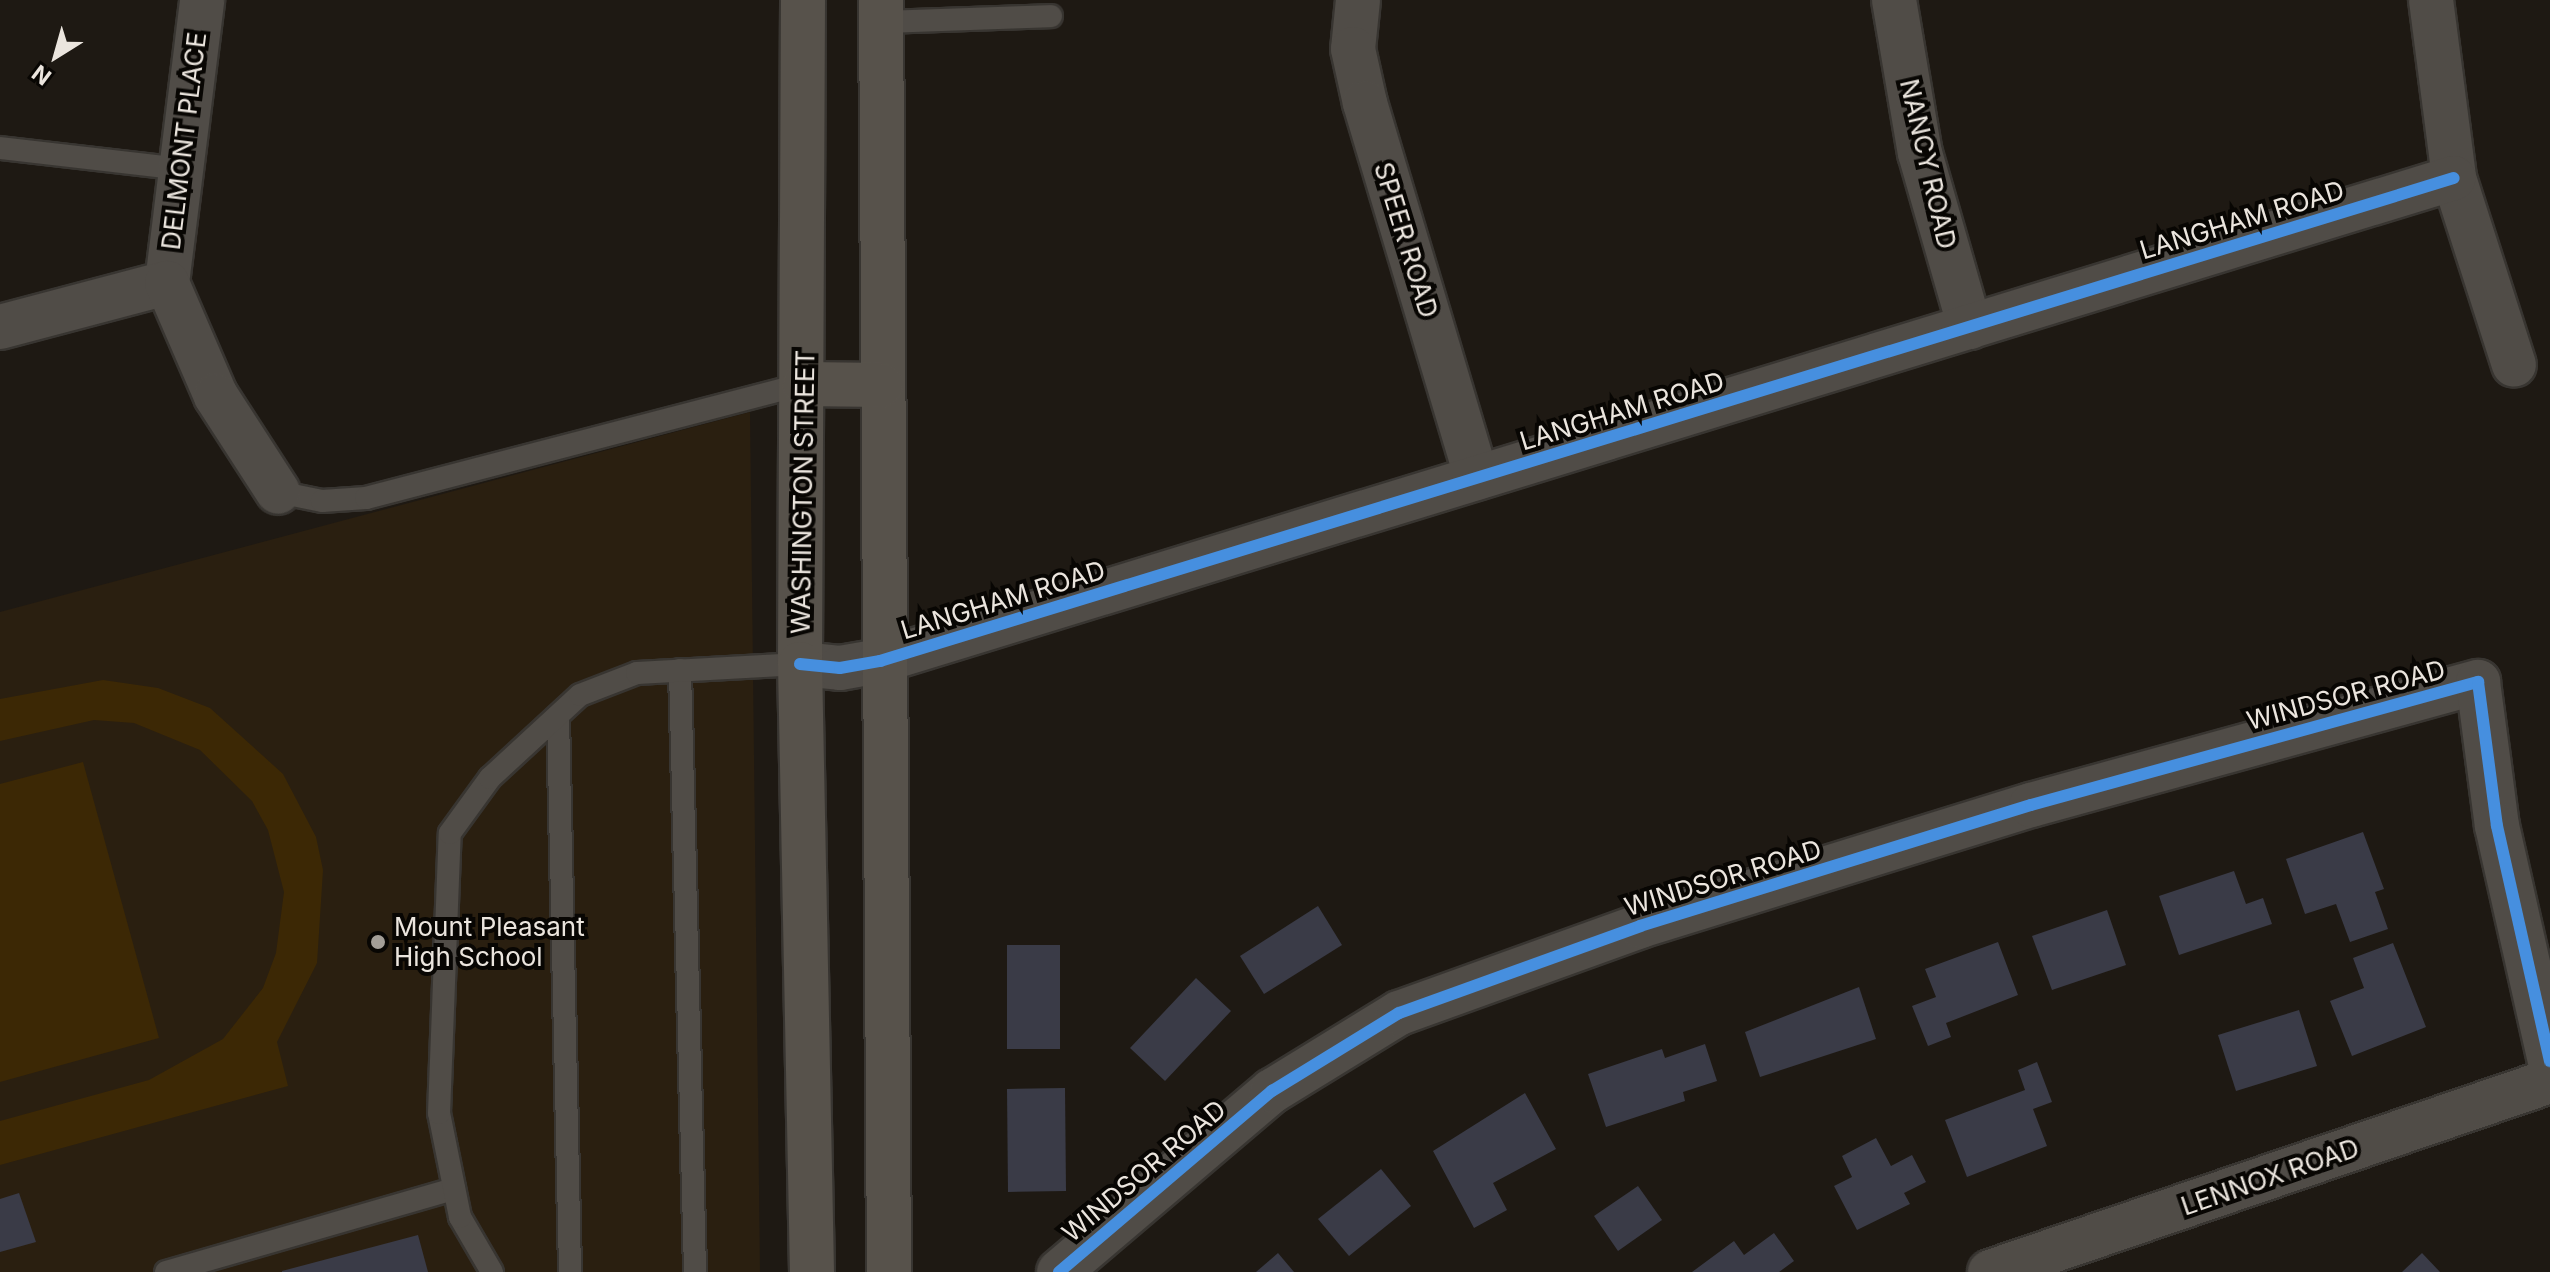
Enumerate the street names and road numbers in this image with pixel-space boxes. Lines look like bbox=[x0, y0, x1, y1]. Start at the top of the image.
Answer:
street label: DELMONT PLACE bbox=[155, 30, 213, 252]
street label: NANCY ROAD bbox=[1893, 76, 1963, 252]
street label: SPEER ROAD bbox=[1368, 158, 1444, 322]
street label: LANGHAM ROAD bbox=[2136, 174, 2348, 266]
street label: WASHINGTON STREET bbox=[785, 350, 821, 634]
street label: LANGHAM ROAD bbox=[1516, 365, 1728, 457]
street label: LANGHAM ROAD bbox=[897, 554, 1109, 646]
street label: WINDSOR ROAD bbox=[2243, 654, 2449, 736]
street label: WINDSOR ROAD bbox=[1621, 833, 1825, 923]
street label: WINDSOR ROAD bbox=[1056, 1093, 1232, 1249]
street label: LENNOX ROAD bbox=[2177, 1132, 2363, 1222]

